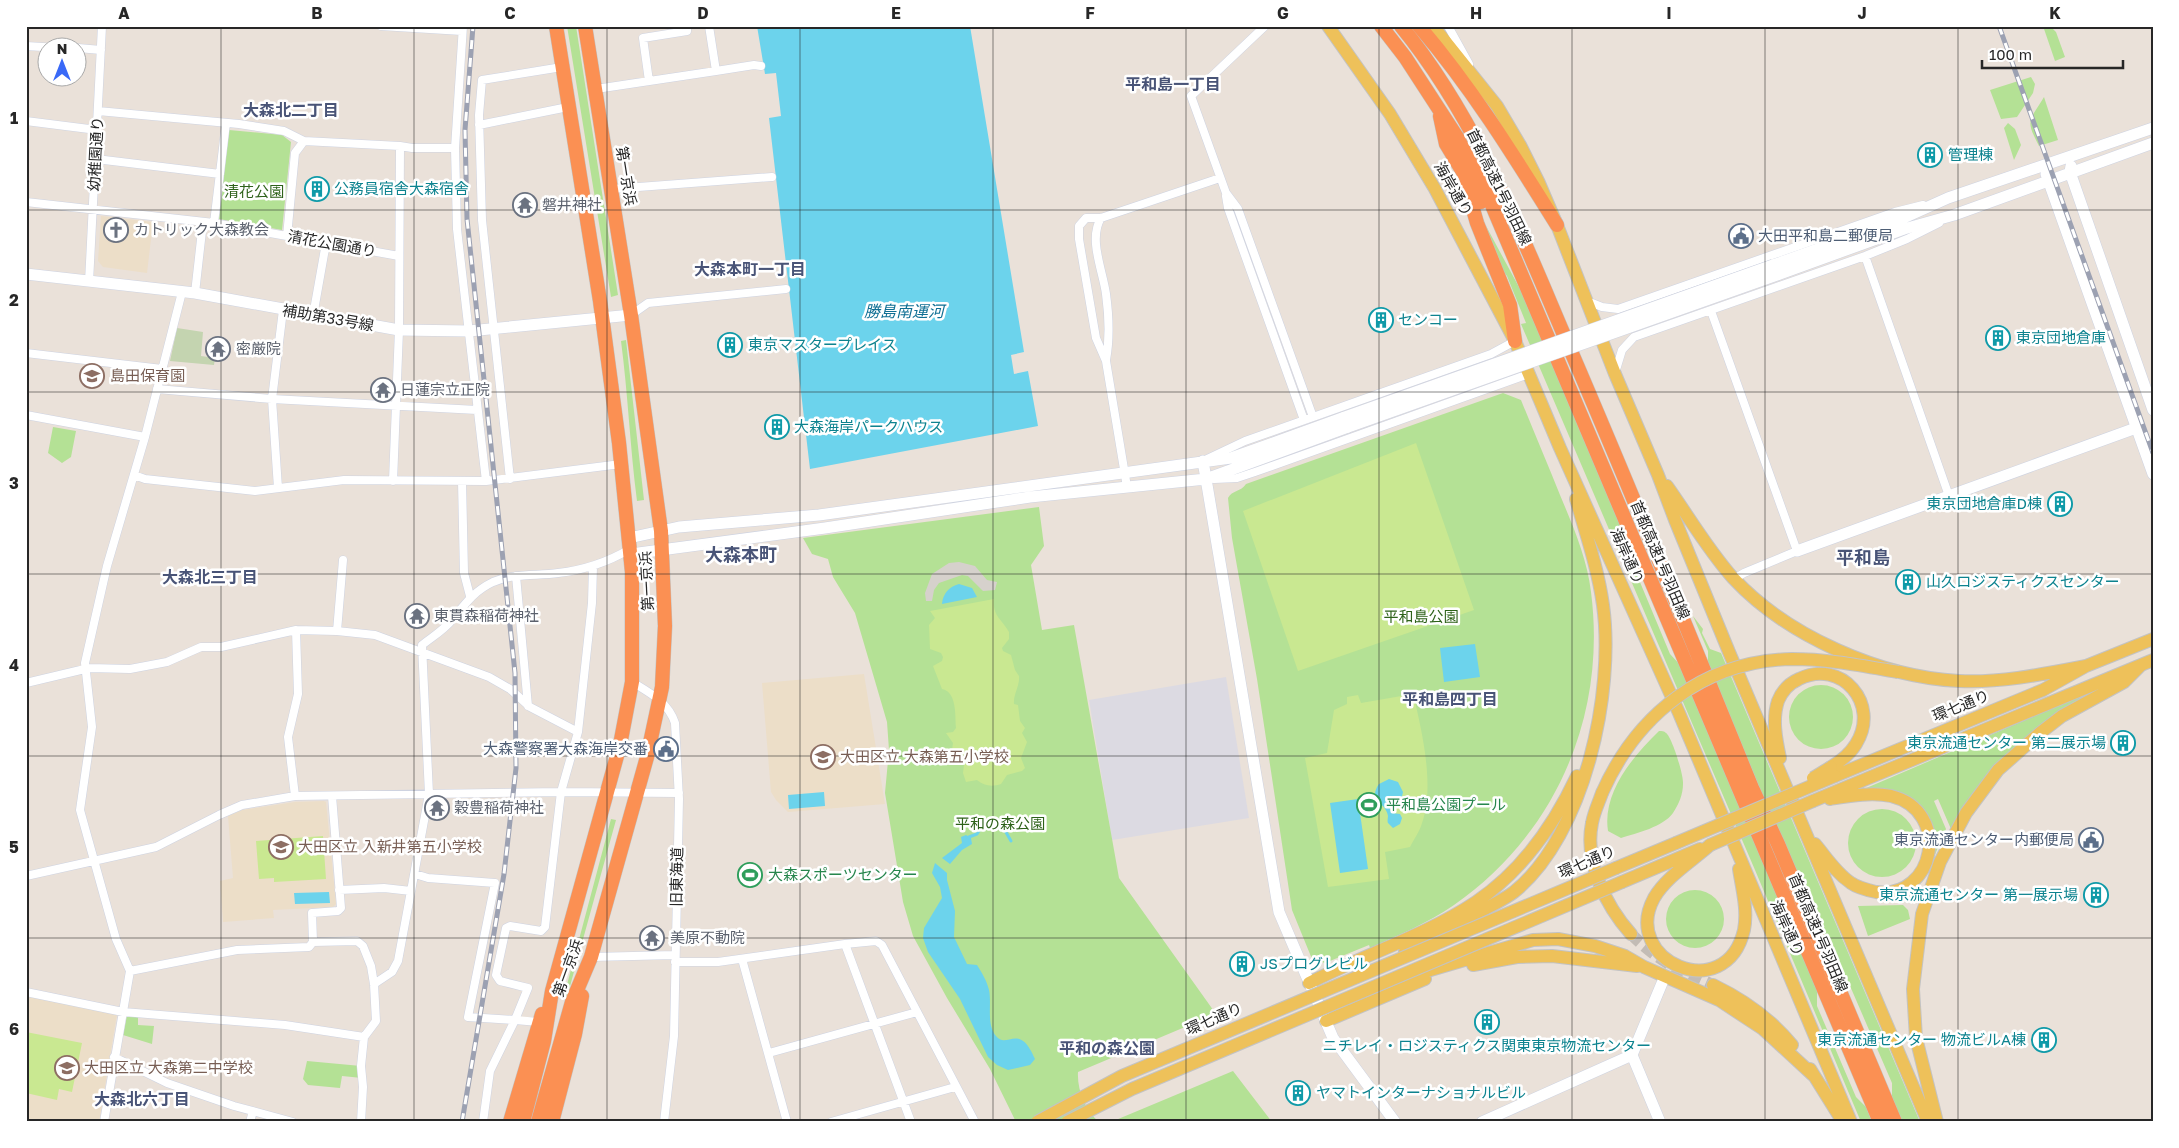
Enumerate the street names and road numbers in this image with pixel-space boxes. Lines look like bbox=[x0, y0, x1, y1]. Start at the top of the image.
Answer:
street label: 幼稚園通り bbox=[84, 116, 106, 192]
street label: 首都高速1号羽田線 bbox=[1464, 125, 1536, 248]
street label: 第一京浜 bbox=[613, 145, 641, 207]
street label: 海岸通り bbox=[1431, 158, 1477, 219]
street label: 清花公園通り bbox=[286, 226, 378, 260]
street label: 補助第33号線 bbox=[281, 300, 375, 334]
street label: 首都高速1号羽田線 bbox=[1628, 498, 1694, 622]
street label: 海岸通り bbox=[1607, 525, 1648, 587]
street label: 第一京浜 bbox=[635, 551, 657, 611]
street label: 環七通り bbox=[1929, 685, 1992, 725]
street label: 環七通り bbox=[1555, 841, 1618, 881]
street label: 旧東海道 bbox=[666, 847, 686, 907]
street label: 首都高速1号羽田線 bbox=[1786, 871, 1852, 995]
street label: 海岸通り bbox=[1767, 897, 1808, 959]
street label: 第一京浜 bbox=[548, 936, 586, 999]
street label: 環七通り bbox=[1182, 998, 1245, 1038]

